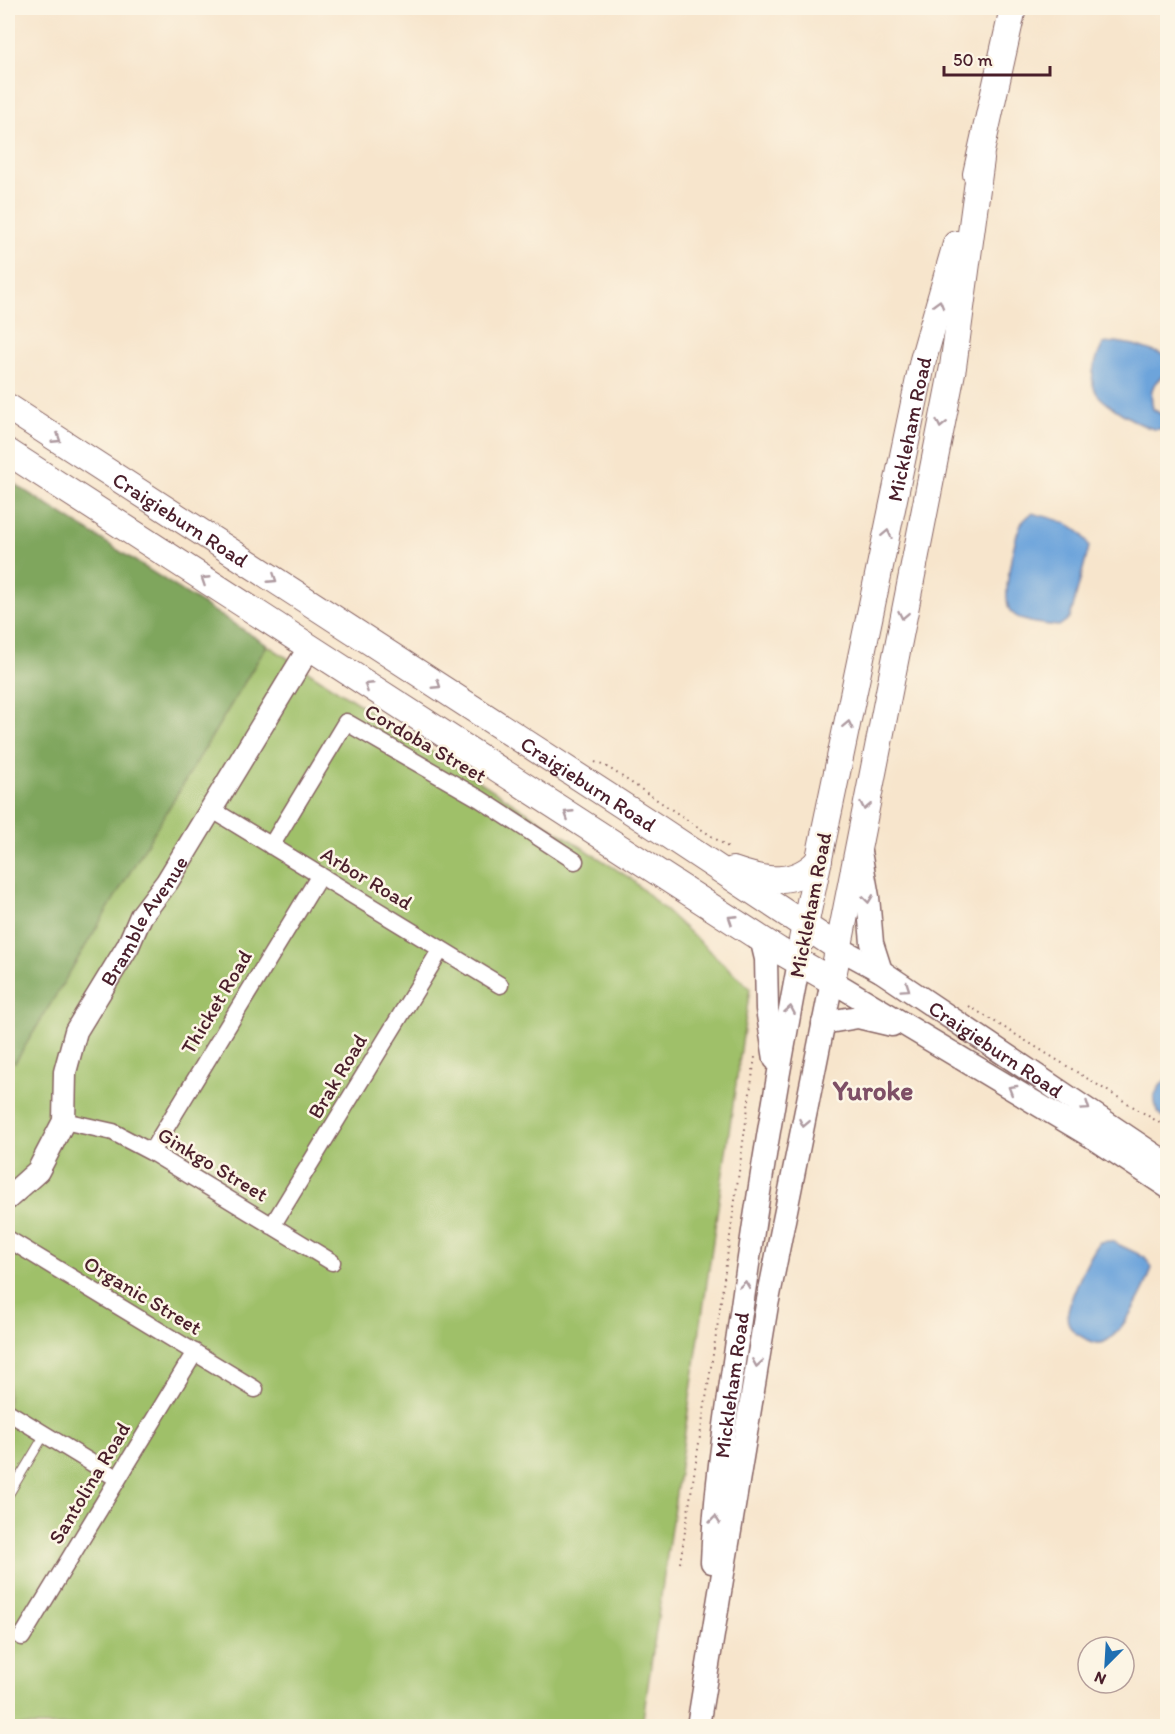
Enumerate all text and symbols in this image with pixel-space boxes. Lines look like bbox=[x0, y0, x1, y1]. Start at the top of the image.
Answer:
scale bar bbox=[944, 39, 1050, 77]
text: 50 m bbox=[953, 49, 993, 71]
one-way arrow bbox=[932, 299, 944, 310]
street label: Mickleham Road bbox=[881, 354, 936, 504]
one-way arrow bbox=[936, 419, 949, 429]
one-way arrow bbox=[50, 431, 61, 442]
street label: Craigieburn Road bbox=[108, 466, 254, 572]
one-way arrow bbox=[880, 530, 893, 540]
one-way arrow bbox=[266, 572, 277, 583]
one-way arrow bbox=[200, 576, 211, 587]
one-way arrow bbox=[897, 610, 910, 620]
one-way arrow bbox=[430, 678, 441, 689]
one-way arrow bbox=[364, 682, 374, 694]
street label: Cordoba Street bbox=[361, 698, 491, 788]
one-way arrow bbox=[841, 721, 854, 731]
street label: Craigieburn Road bbox=[516, 730, 662, 837]
one-way arrow bbox=[859, 801, 872, 811]
one-way arrow bbox=[563, 810, 574, 821]
street label: Mickleham Road bbox=[784, 830, 836, 980]
street label: Arbor Road bbox=[317, 841, 418, 915]
street label: Bramble Avenue bbox=[94, 851, 193, 990]
one-way arrow bbox=[861, 895, 873, 904]
one-way arrow bbox=[728, 915, 738, 927]
street label: Thicket Road bbox=[175, 945, 257, 1059]
one-way arrow bbox=[900, 980, 910, 992]
street label: Craigieburn Road bbox=[924, 994, 1069, 1103]
one-way arrow bbox=[783, 1005, 796, 1015]
street label: Brak Road bbox=[302, 1029, 372, 1123]
district label: Yuroke bbox=[832, 1074, 913, 1107]
one-way arrow bbox=[1008, 1084, 1018, 1096]
one-way arrow bbox=[1079, 1100, 1090, 1111]
one-way arrow bbox=[798, 1118, 811, 1128]
street label: Ginkgo Street bbox=[153, 1121, 273, 1207]
street label: Organic Street bbox=[80, 1250, 207, 1340]
one-way arrow bbox=[738, 1280, 750, 1290]
street label: Mickleham Road bbox=[708, 1310, 754, 1460]
one-way arrow bbox=[751, 1357, 764, 1367]
street label: Santolina Road bbox=[43, 1418, 135, 1548]
one-way arrow bbox=[708, 1516, 721, 1525]
north arrow bbox=[1076, 1635, 1136, 1695]
text: N bbox=[1091, 1667, 1109, 1689]

